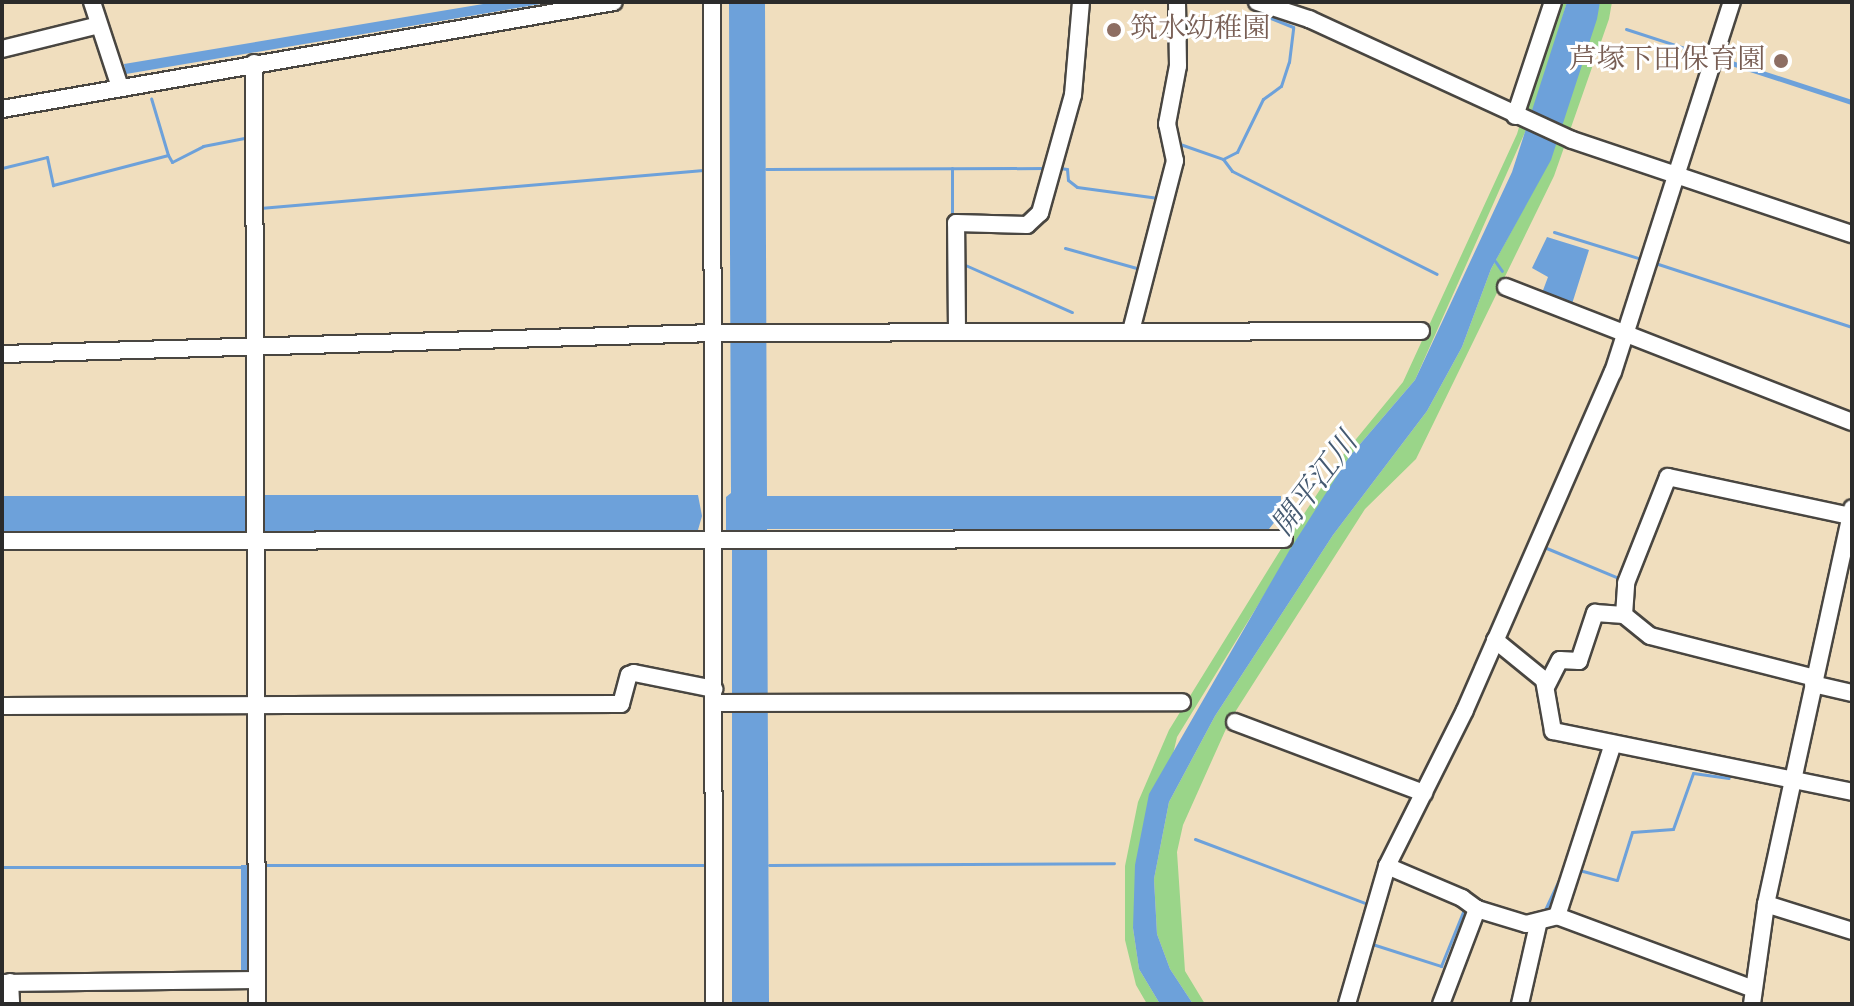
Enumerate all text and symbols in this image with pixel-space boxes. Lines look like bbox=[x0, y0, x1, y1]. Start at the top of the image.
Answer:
place label: 筑水幼稚園 bbox=[1130, 13, 1270, 47]
marker: 筑水幼稚園 bbox=[1105, 21, 1123, 39]
place label: 芦塚下田保育園 bbox=[1569, 44, 1765, 78]
marker: 芦塚下田保育園 bbox=[1772, 52, 1790, 70]
water label: 開平江川 bbox=[1266, 426, 1366, 544]

